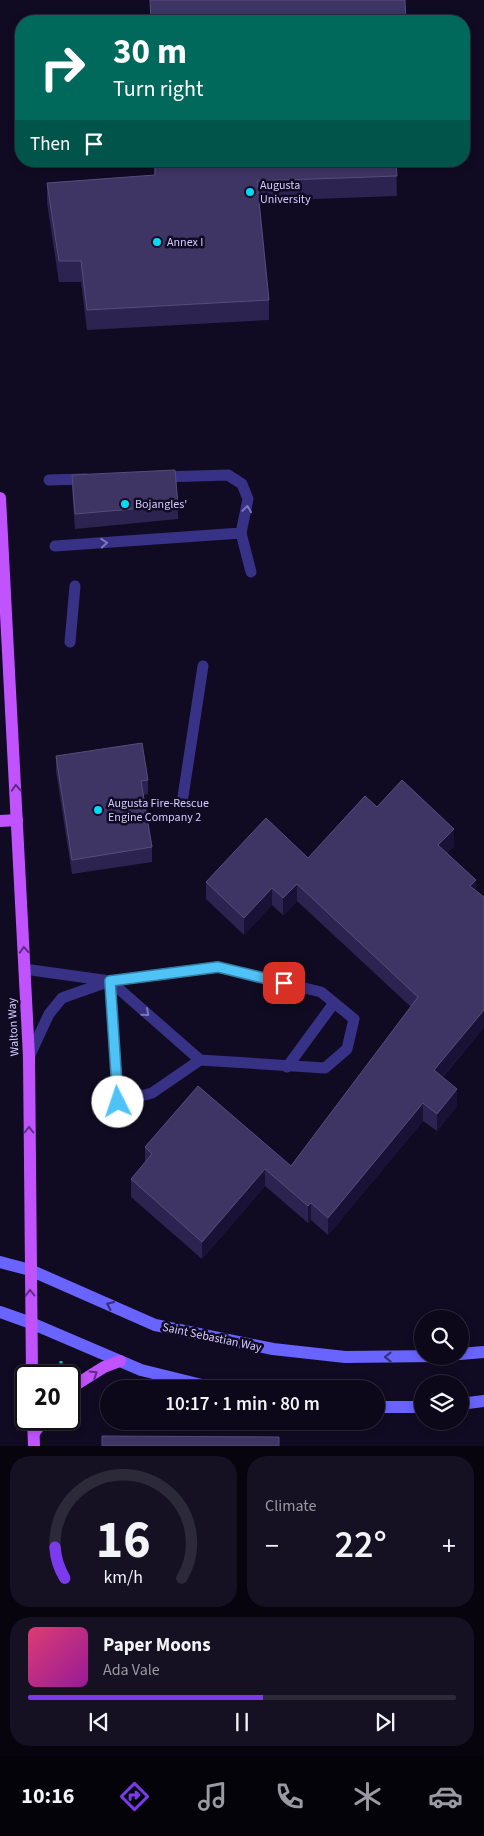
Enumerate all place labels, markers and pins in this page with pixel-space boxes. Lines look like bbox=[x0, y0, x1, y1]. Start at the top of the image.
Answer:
place label: Augusta University bbox=[260, 177, 311, 208]
marker: Augusta University bbox=[244, 186, 256, 198]
place label: Annex I bbox=[167, 234, 203, 251]
marker: Annex I bbox=[151, 236, 163, 248]
place label: Bojangles' bbox=[135, 496, 187, 513]
marker: Bojangles' bbox=[119, 498, 131, 510]
place label: Augusta Fire-Rescue Engine Company 2 bbox=[108, 795, 209, 826]
marker: Augusta Fire-Rescue Engine Company 2 bbox=[92, 804, 104, 816]
pin bbox=[263, 962, 305, 1004]

